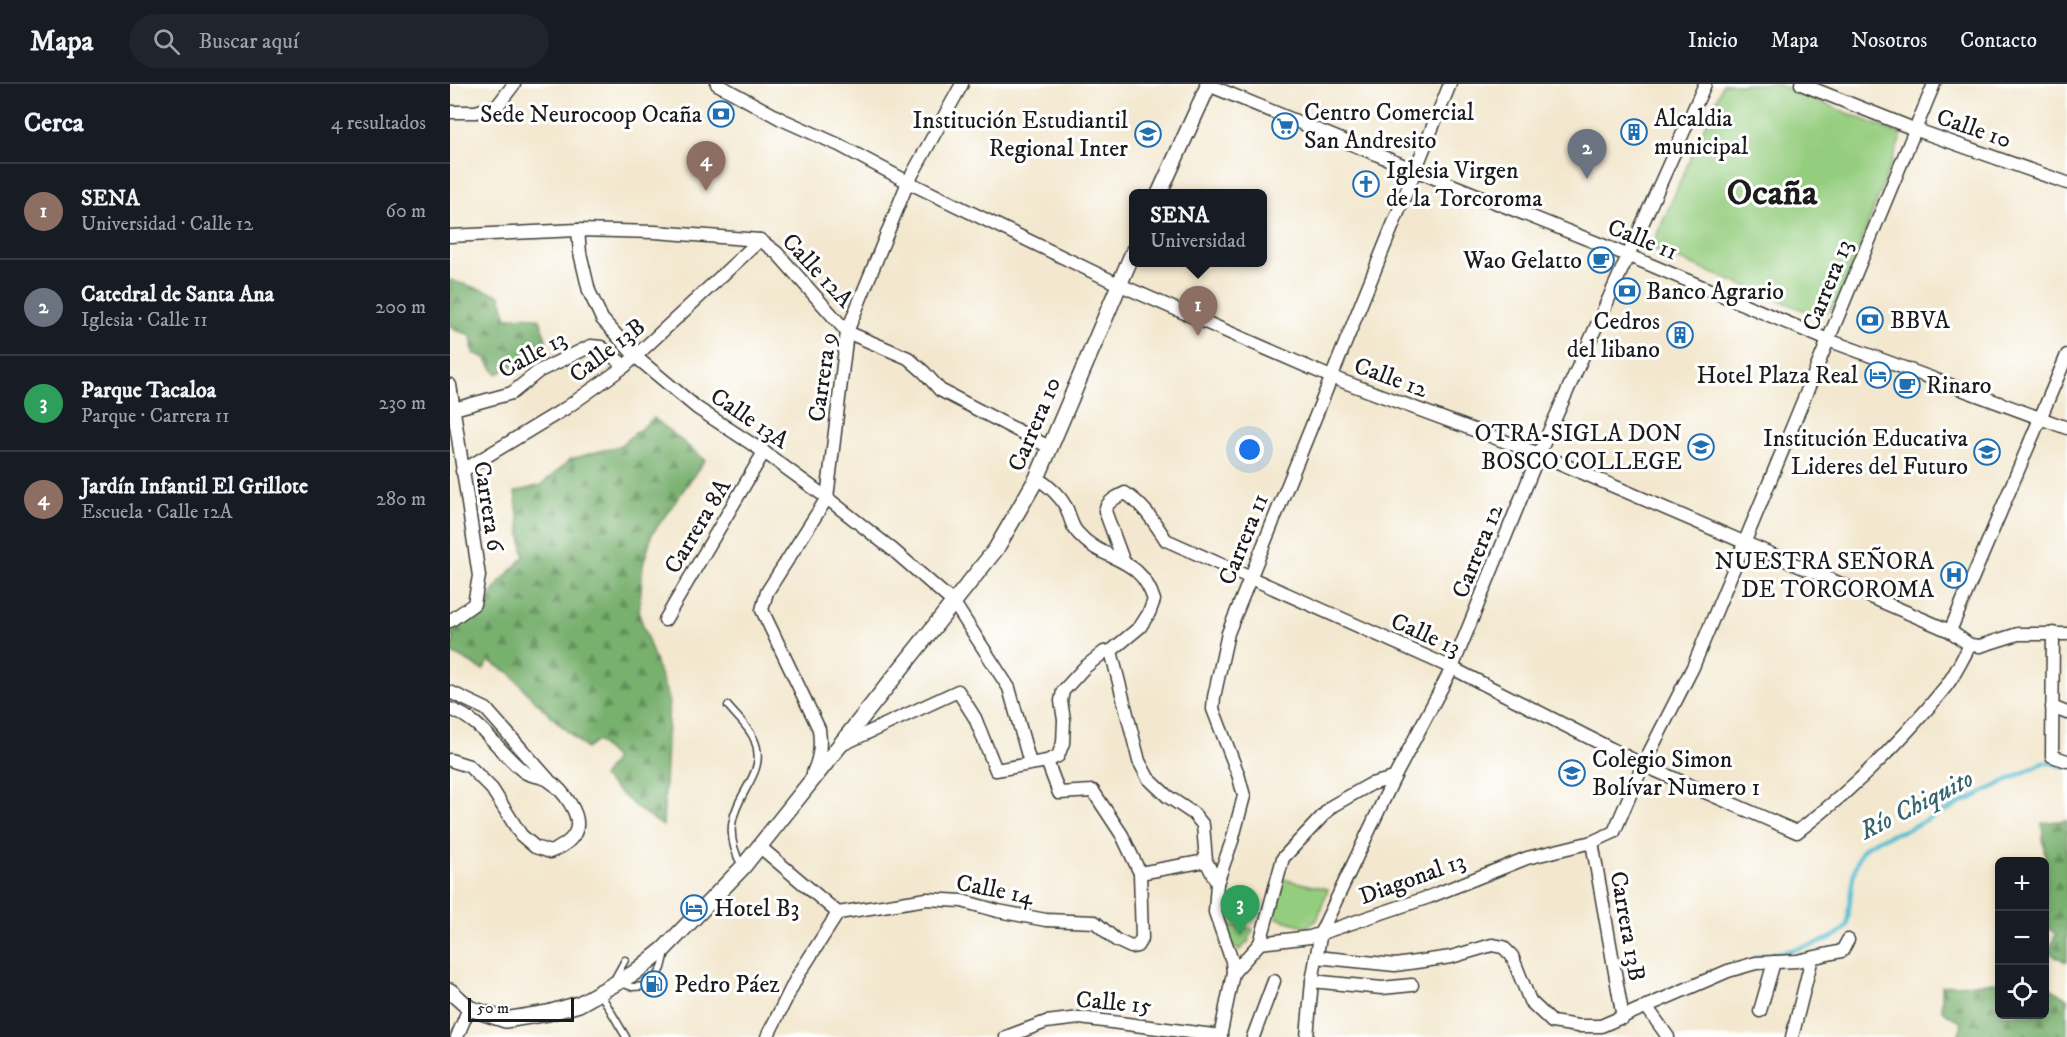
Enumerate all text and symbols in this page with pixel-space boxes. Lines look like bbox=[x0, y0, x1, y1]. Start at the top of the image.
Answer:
search box bbox=[129, 14, 549, 68]
text: Mapa bbox=[30, 24, 93, 59]
icon: search bbox=[150, 25, 183, 58]
text: Buscar aquí bbox=[198, 28, 299, 55]
text: Inicio bbox=[1688, 28, 1738, 54]
text: Mapa bbox=[1771, 28, 1818, 54]
text: Nosotros bbox=[1851, 28, 1927, 54]
text: Contacto bbox=[1960, 28, 2037, 54]
place label: Centro Comercial San Andresito bbox=[1304, 98, 1475, 156]
bank icon: Sede Neurocoop Ocaña bbox=[706, 99, 736, 129]
place label: Sede Neurocoop Ocaña bbox=[480, 100, 703, 130]
street label: Calle 10 bbox=[1932, 102, 2015, 156]
place label: Alcaldia municipal bbox=[1654, 104, 1749, 162]
place label: Institución Estudiantil Regional Inter bbox=[912, 106, 1129, 164]
text: Cerca bbox=[24, 107, 84, 140]
text: 4 resultados bbox=[331, 111, 426, 136]
supermarket icon: Centro Comercial San Andresito bbox=[1270, 111, 1300, 141]
building icon: Alcaldia municipal bbox=[1619, 117, 1649, 147]
school or university icon: Institución Estudiantil Regional Inter bbox=[1133, 119, 1163, 149]
pin: 2 bbox=[1568, 130, 1606, 179]
pin: 4 bbox=[686, 141, 726, 191]
place label: Iglesia Virgen de la Torcoroma bbox=[1386, 156, 1543, 214]
church icon: Iglesia Virgen de la Torcoroma bbox=[1351, 169, 1381, 199]
district label: Ocaña bbox=[1727, 171, 1818, 216]
text: SENA bbox=[81, 185, 140, 212]
popup bbox=[1129, 189, 1267, 267]
text: 1 bbox=[40, 199, 47, 224]
text: 60 m bbox=[386, 199, 426, 224]
text: SENA bbox=[1150, 202, 1209, 229]
text: Universidad · Calle 12 bbox=[81, 212, 253, 237]
street label: Calle 11 bbox=[1603, 212, 1682, 268]
street label: Calle 12A bbox=[775, 227, 860, 315]
text: Universidad bbox=[1150, 229, 1246, 254]
street label: Carrera 13 bbox=[1796, 235, 1860, 335]
cafe icon: Wao Gelatto bbox=[1586, 245, 1616, 275]
place label: Wao Gelatto bbox=[1462, 246, 1582, 276]
bank icon: Banco Agrario bbox=[1612, 276, 1642, 306]
place label: Banco Agrario bbox=[1646, 277, 1784, 307]
text: Catedral de Santa Ana bbox=[81, 281, 274, 308]
pin: 1 bbox=[1178, 286, 1218, 336]
text: 2 bbox=[39, 295, 48, 320]
text: 200 m bbox=[375, 295, 426, 320]
bank icon: BBVA bbox=[1855, 305, 1885, 335]
place label: BBVA bbox=[1890, 306, 1951, 336]
place label: Cedros del libano bbox=[1567, 307, 1660, 365]
text: Iglesia · Calle 11 bbox=[81, 308, 208, 333]
street label: Calle 13B bbox=[563, 312, 652, 390]
building icon: Cedros del libano bbox=[1665, 320, 1695, 350]
street label: Calle 13 bbox=[493, 324, 572, 386]
street label: Carrera 9 bbox=[802, 330, 844, 424]
street label: Calle 12 bbox=[1350, 351, 1432, 405]
hotel icon: Hotel Plaza Real bbox=[1863, 360, 1893, 390]
place label: Hotel Plaza Real bbox=[1696, 361, 1859, 391]
cafe icon: Rinaro bbox=[1892, 370, 1922, 400]
place label: Rinaro bbox=[1926, 371, 1991, 401]
street label: Carrera 10 bbox=[1002, 373, 1068, 476]
text: Parque Tacaloa bbox=[81, 377, 216, 404]
street label: Calle 13A bbox=[704, 382, 795, 456]
text: 3 bbox=[40, 391, 47, 416]
text: 230 m bbox=[379, 391, 426, 416]
text: Parque · Carrera 11 bbox=[81, 404, 230, 429]
place label: OTRA-SIGLA DON BOSCO COLLEGE bbox=[1474, 419, 1682, 477]
place label: Institución Educativa Lideres del Futuro bbox=[1763, 424, 1969, 482]
school or university icon: OTRA-SIGLA DON BOSCO COLLEGE bbox=[1686, 432, 1716, 462]
your location bbox=[1235, 435, 1264, 464]
school or university icon: Institución Educativa Lideres del Futuro bbox=[1972, 437, 2002, 467]
street label: Carrera 6 bbox=[466, 459, 510, 555]
text: Jardín Infantil El Grillote bbox=[81, 473, 308, 500]
street label: Carrera 8A bbox=[658, 473, 738, 579]
text: 4 bbox=[38, 487, 49, 512]
text: 280 m bbox=[376, 487, 426, 512]
street label: Carrera 11 bbox=[1212, 489, 1276, 589]
text: Escuela · Calle 12A bbox=[81, 500, 233, 525]
street label: Carrera 12 bbox=[1446, 500, 1510, 603]
place label: NUESTRA SEÑORA DE TORCOROMA bbox=[1715, 546, 1935, 605]
hospital icon: NUESTRA SEÑORA DE TORCOROMA bbox=[1939, 560, 1969, 590]
street label: Calle 13 bbox=[1386, 606, 1465, 664]
place label: Colegio Simon Bolívar Numero 1 bbox=[1592, 745, 1760, 803]
school or university icon: Colegio Simon Bolívar Numero 1 bbox=[1557, 758, 1587, 788]
water label: Río Chiquito bbox=[1853, 763, 1979, 849]
street label: Diagonal 13 bbox=[1355, 846, 1469, 912]
map controls bbox=[1995, 857, 2049, 1019]
button: + bbox=[1995, 857, 2049, 911]
street label: Calle 14 bbox=[954, 868, 1037, 912]
street label: Carrera 13B bbox=[1603, 869, 1651, 984]
pin: 3 bbox=[1220, 886, 1260, 935]
hotel icon: Hotel B3 bbox=[679, 893, 709, 923]
place label: Hotel B3 bbox=[714, 894, 800, 924]
button: − bbox=[1995, 911, 2049, 965]
button: locate bbox=[1995, 965, 2049, 1019]
fuel station icon: Pedro Páez bbox=[639, 969, 669, 999]
place label: Pedro Páez bbox=[674, 970, 780, 1000]
street label: Calle 15 bbox=[1075, 985, 1153, 1021]
scale bar bbox=[468, 995, 574, 1022]
text: 50 m bbox=[477, 998, 509, 1018]

